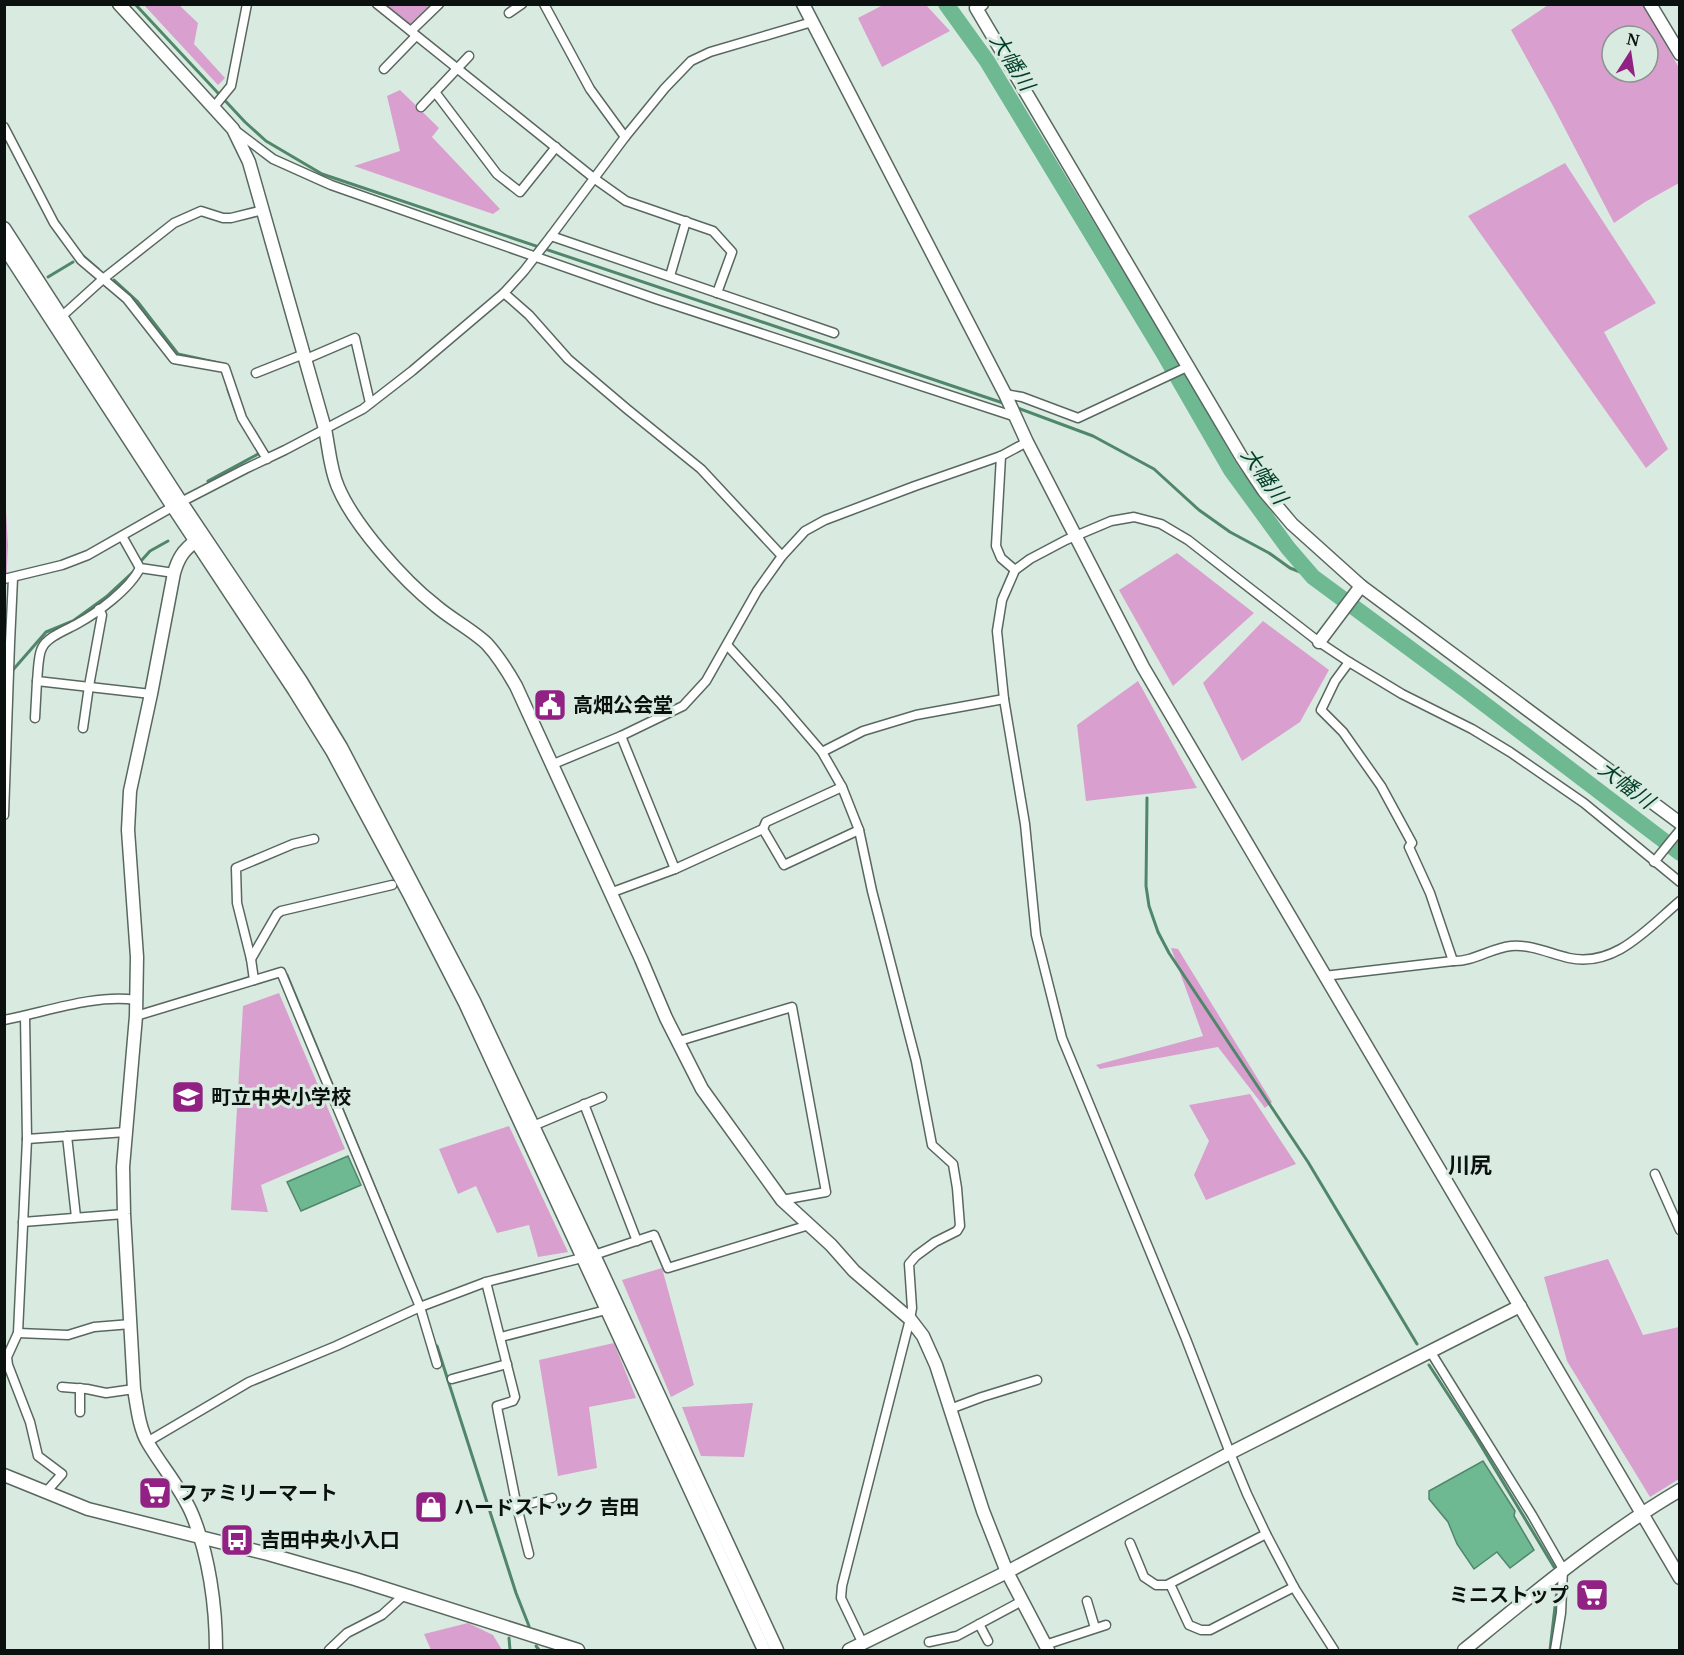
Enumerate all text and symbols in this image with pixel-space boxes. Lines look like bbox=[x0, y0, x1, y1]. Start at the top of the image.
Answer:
north arrow bbox=[1600, 24, 1660, 84]
water label: 大幡川 bbox=[984, 27, 1042, 97]
text: N bbox=[1625, 27, 1642, 51]
water label: 大幡川 bbox=[1235, 442, 1296, 511]
public building icon: 高畑公会堂 bbox=[532, 687, 568, 723]
place label: 高畑公会堂 bbox=[573, 691, 673, 718]
water label: 大幡川 bbox=[1593, 754, 1662, 816]
school or university icon: 町立中央小学校 bbox=[170, 1079, 206, 1115]
place label: 町立中央小学校 bbox=[211, 1083, 351, 1110]
district label: 川尻 bbox=[1448, 1149, 1492, 1179]
supermarket icon: ファミリーマート bbox=[137, 1475, 173, 1511]
place label: ファミリーマート bbox=[178, 1479, 338, 1506]
shop icon: ハードストック 吉田 bbox=[413, 1489, 449, 1525]
place label: ハードストック 吉田 bbox=[454, 1493, 639, 1520]
bus stop icon: 吉田中央小入口 bbox=[219, 1522, 255, 1558]
place label: 吉田中央小入口 bbox=[260, 1526, 400, 1553]
supermarket icon: ミニストップ bbox=[1574, 1577, 1610, 1613]
place label: ミニストップ bbox=[1449, 1581, 1569, 1608]

